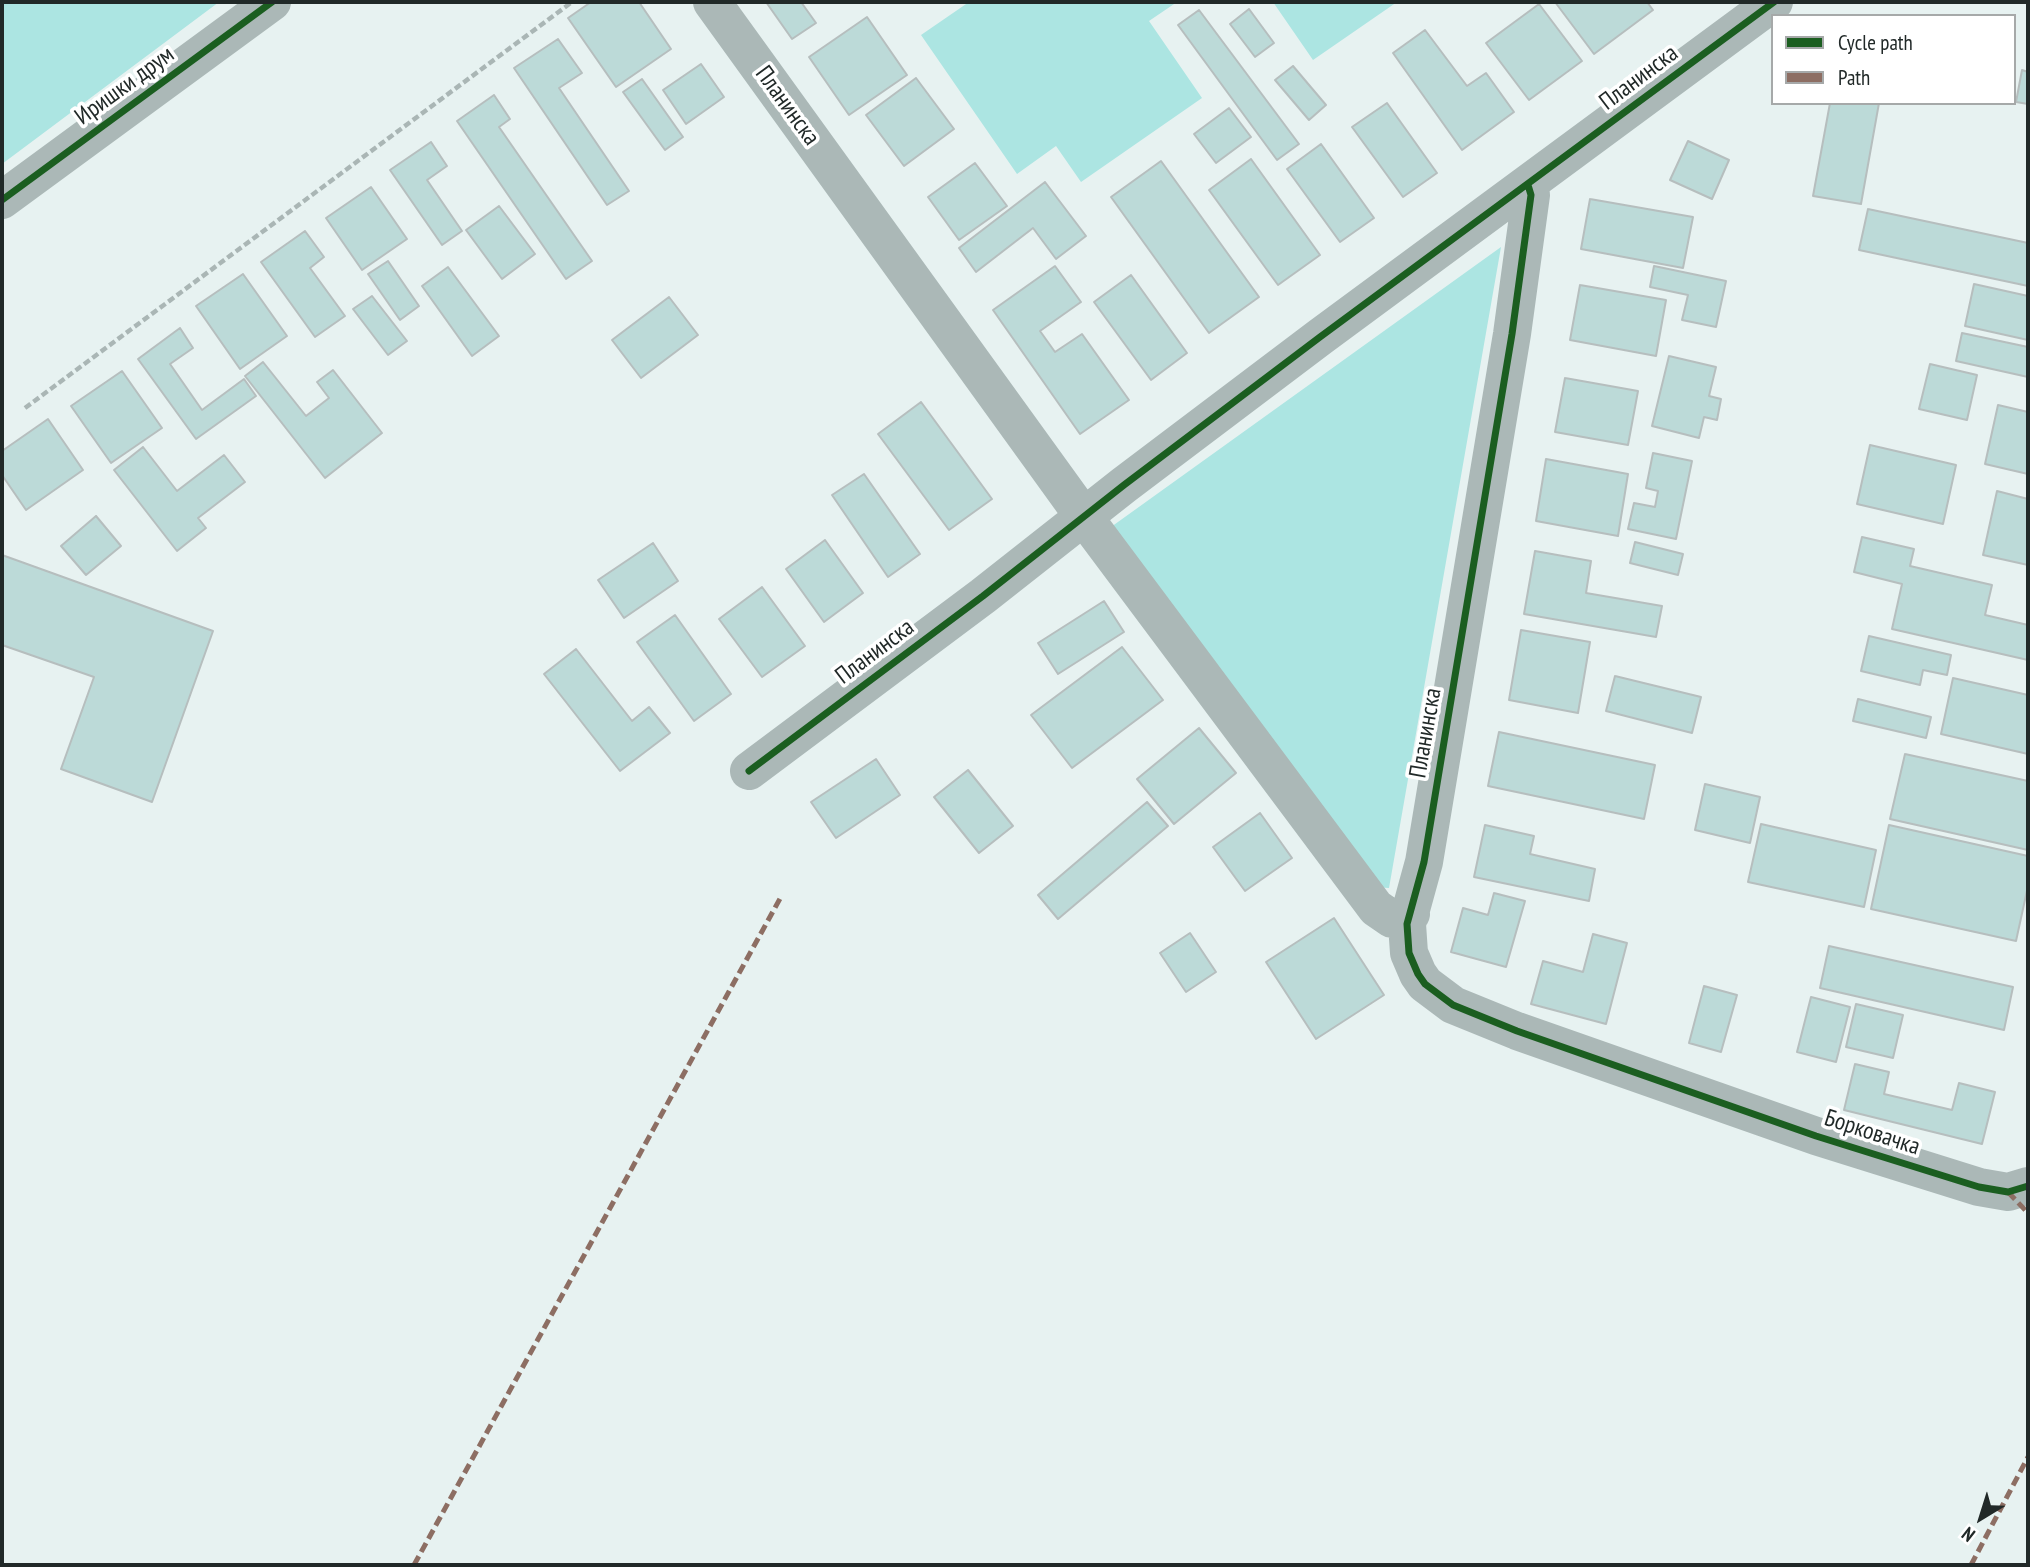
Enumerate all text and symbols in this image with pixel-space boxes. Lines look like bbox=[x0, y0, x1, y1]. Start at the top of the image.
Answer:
legend bbox=[1771, 14, 2016, 105]
text: Cycle path bbox=[1838, 29, 1913, 56]
street label: Планинска bbox=[1594, 39, 1684, 117]
street label: Иришки друм bbox=[70, 40, 180, 132]
street label: Планинска bbox=[749, 61, 825, 151]
text: Path bbox=[1838, 64, 1870, 91]
street label: Планинска bbox=[830, 613, 920, 691]
street label: Планинска bbox=[1404, 686, 1448, 780]
street label: Борковачка bbox=[1821, 1104, 1923, 1162]
north arrow bbox=[1946, 1483, 2016, 1553]
text: N bbox=[1957, 1522, 1980, 1547]

